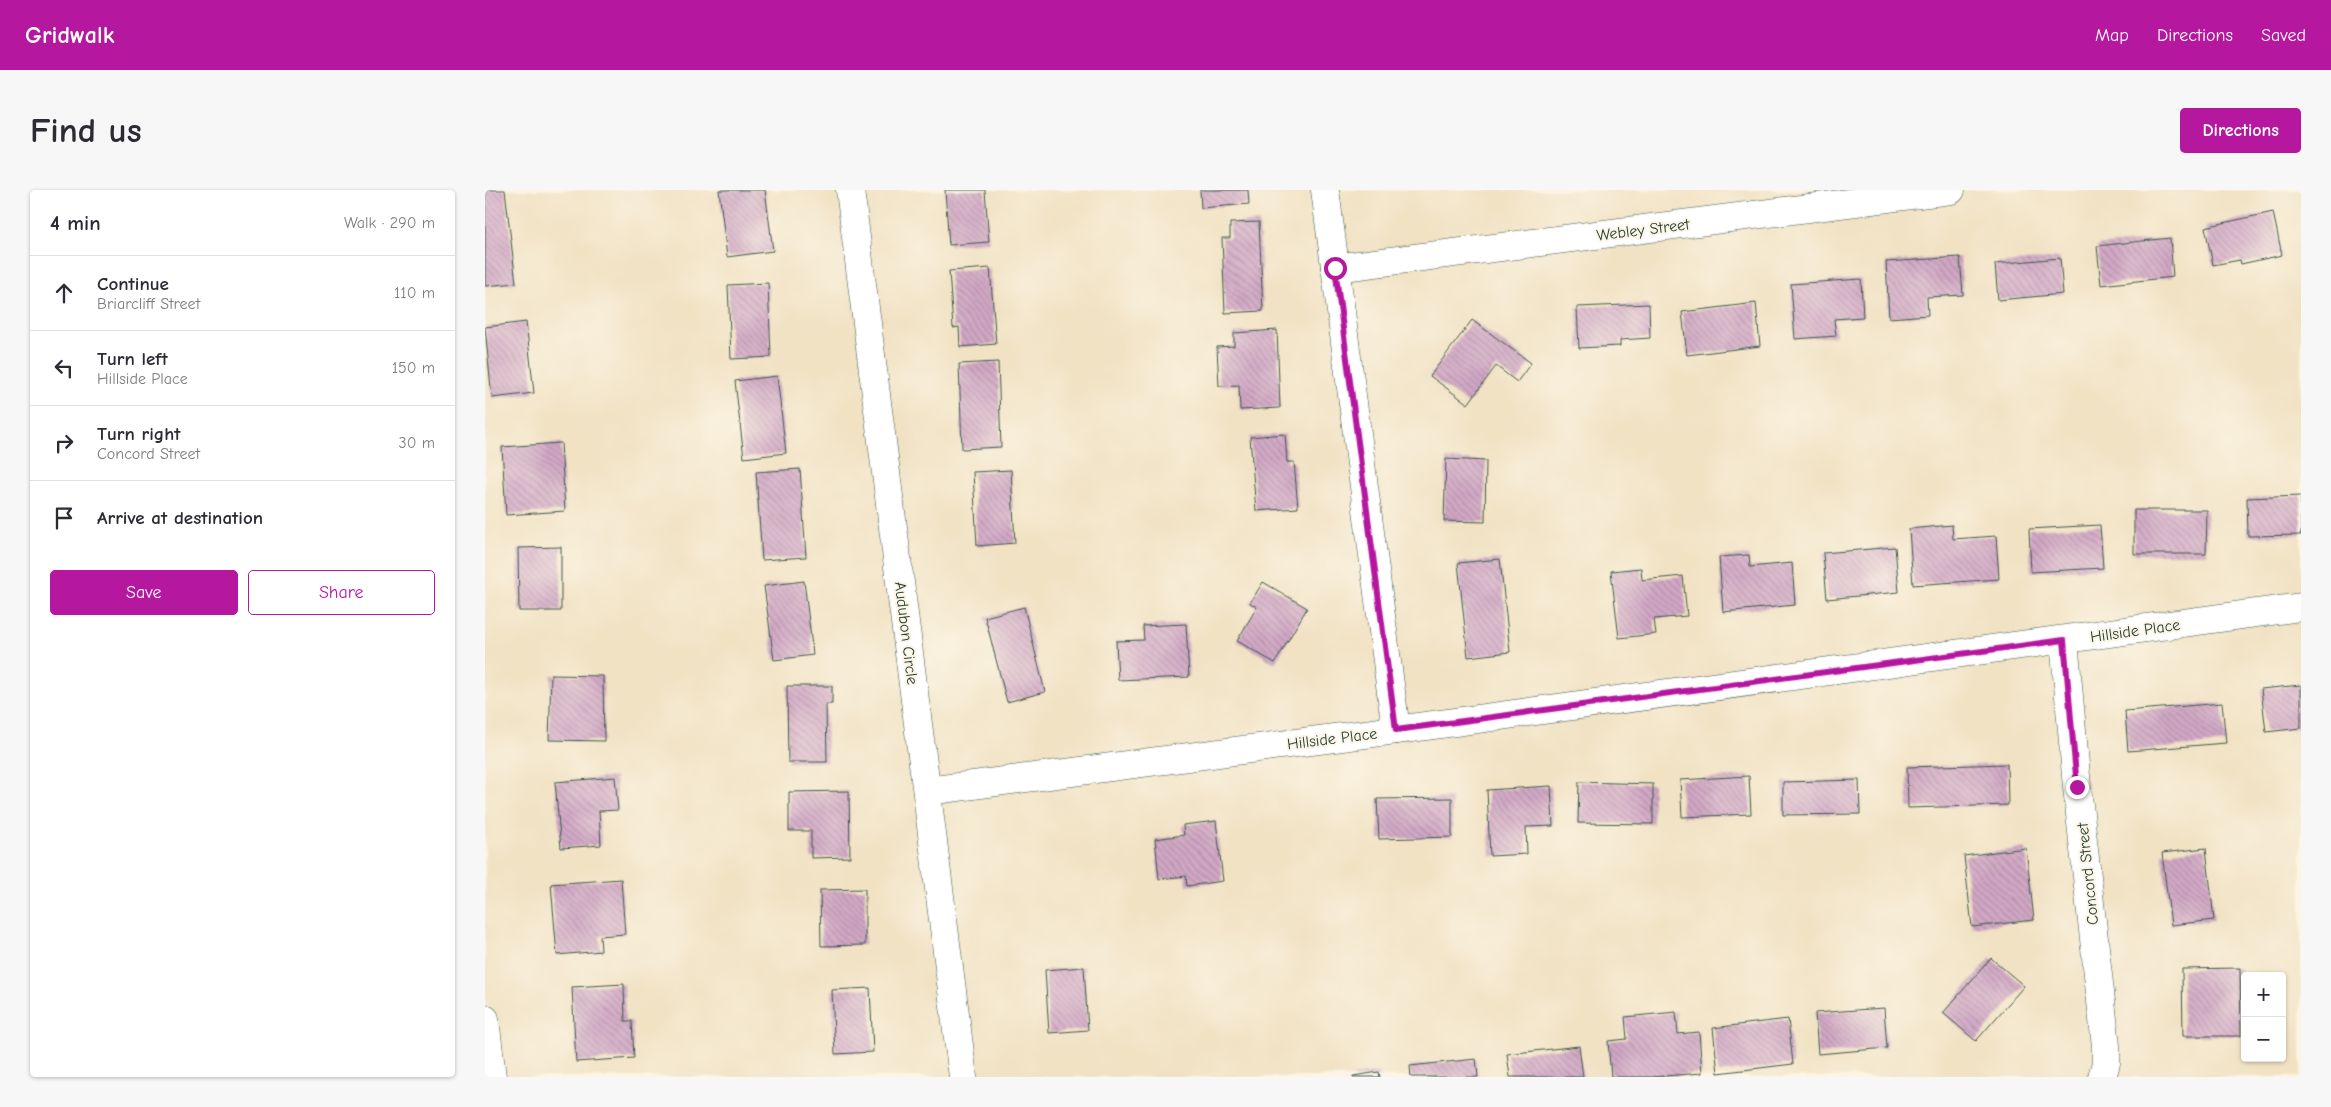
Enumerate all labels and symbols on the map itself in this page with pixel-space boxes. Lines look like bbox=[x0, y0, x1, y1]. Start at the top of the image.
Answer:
street label: Webley Street bbox=[1596, 215, 1691, 245]
route start bbox=[1324, 257, 1347, 280]
street label: Audubon Circle bbox=[891, 580, 921, 686]
street label: Hillside Place bbox=[2089, 616, 2181, 646]
street label: Hillside Place bbox=[1286, 725, 1378, 753]
route end bbox=[2066, 776, 2089, 799]
street label: Concord Street bbox=[2074, 821, 2102, 926]

